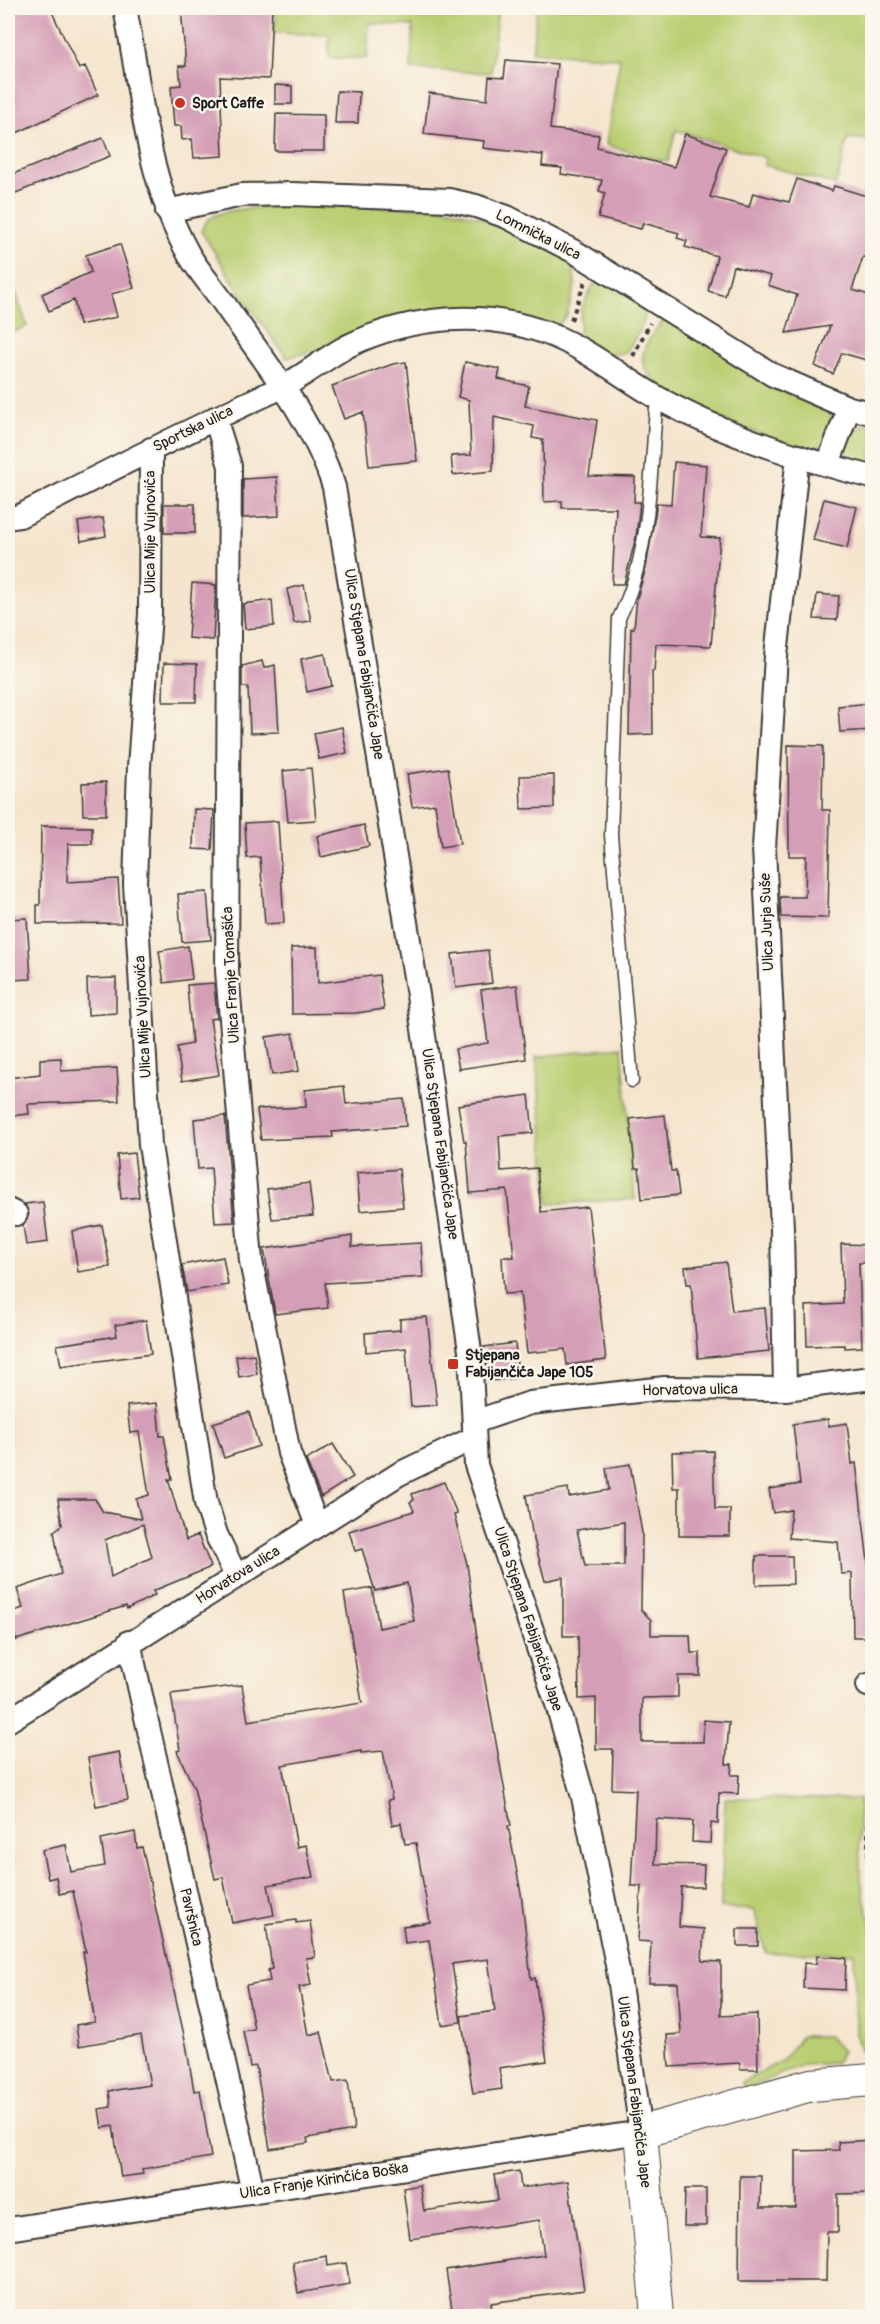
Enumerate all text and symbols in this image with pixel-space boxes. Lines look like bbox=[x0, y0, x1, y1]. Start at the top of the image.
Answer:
place label: Sport Caffe bbox=[192, 94, 265, 113]
marker: Sport Caffe bbox=[173, 96, 187, 110]
street label: Lomnička ulica bbox=[492, 205, 584, 265]
street label: Sportska ulica bbox=[150, 401, 236, 457]
street label: Ulica Mije Vujnovića bbox=[141, 471, 160, 593]
street label: Ulica Stjepana Fabijančića Jape bbox=[340, 567, 389, 761]
street label: Ulica Jurja Suše bbox=[756, 872, 778, 971]
street label: Ulica Franje Tomašića bbox=[218, 906, 244, 1044]
street label: Ulica Mije Vujnovića bbox=[130, 955, 156, 1079]
street label: Ulica Stjepana Fabijančića Jape bbox=[417, 1047, 463, 1241]
place label: Stjepana Fabijančića Jape 105 bbox=[465, 1346, 593, 1382]
marker: Stjepana Fabijančića Jape 105 bbox=[446, 1357, 460, 1371]
street label: Horvatova ulica bbox=[642, 1380, 738, 1400]
street label: Ulica Stjepana Fabijančića Jape bbox=[489, 1524, 567, 1714]
street label: Horvatova ulica bbox=[192, 1542, 284, 1608]
street label: Pavršnica bbox=[175, 1886, 207, 1948]
street label: Ulica Stjepana Fabijančića Jape bbox=[613, 1995, 655, 2190]
street label: Ulica Franje Kirinčića Boška bbox=[238, 2158, 410, 2204]

